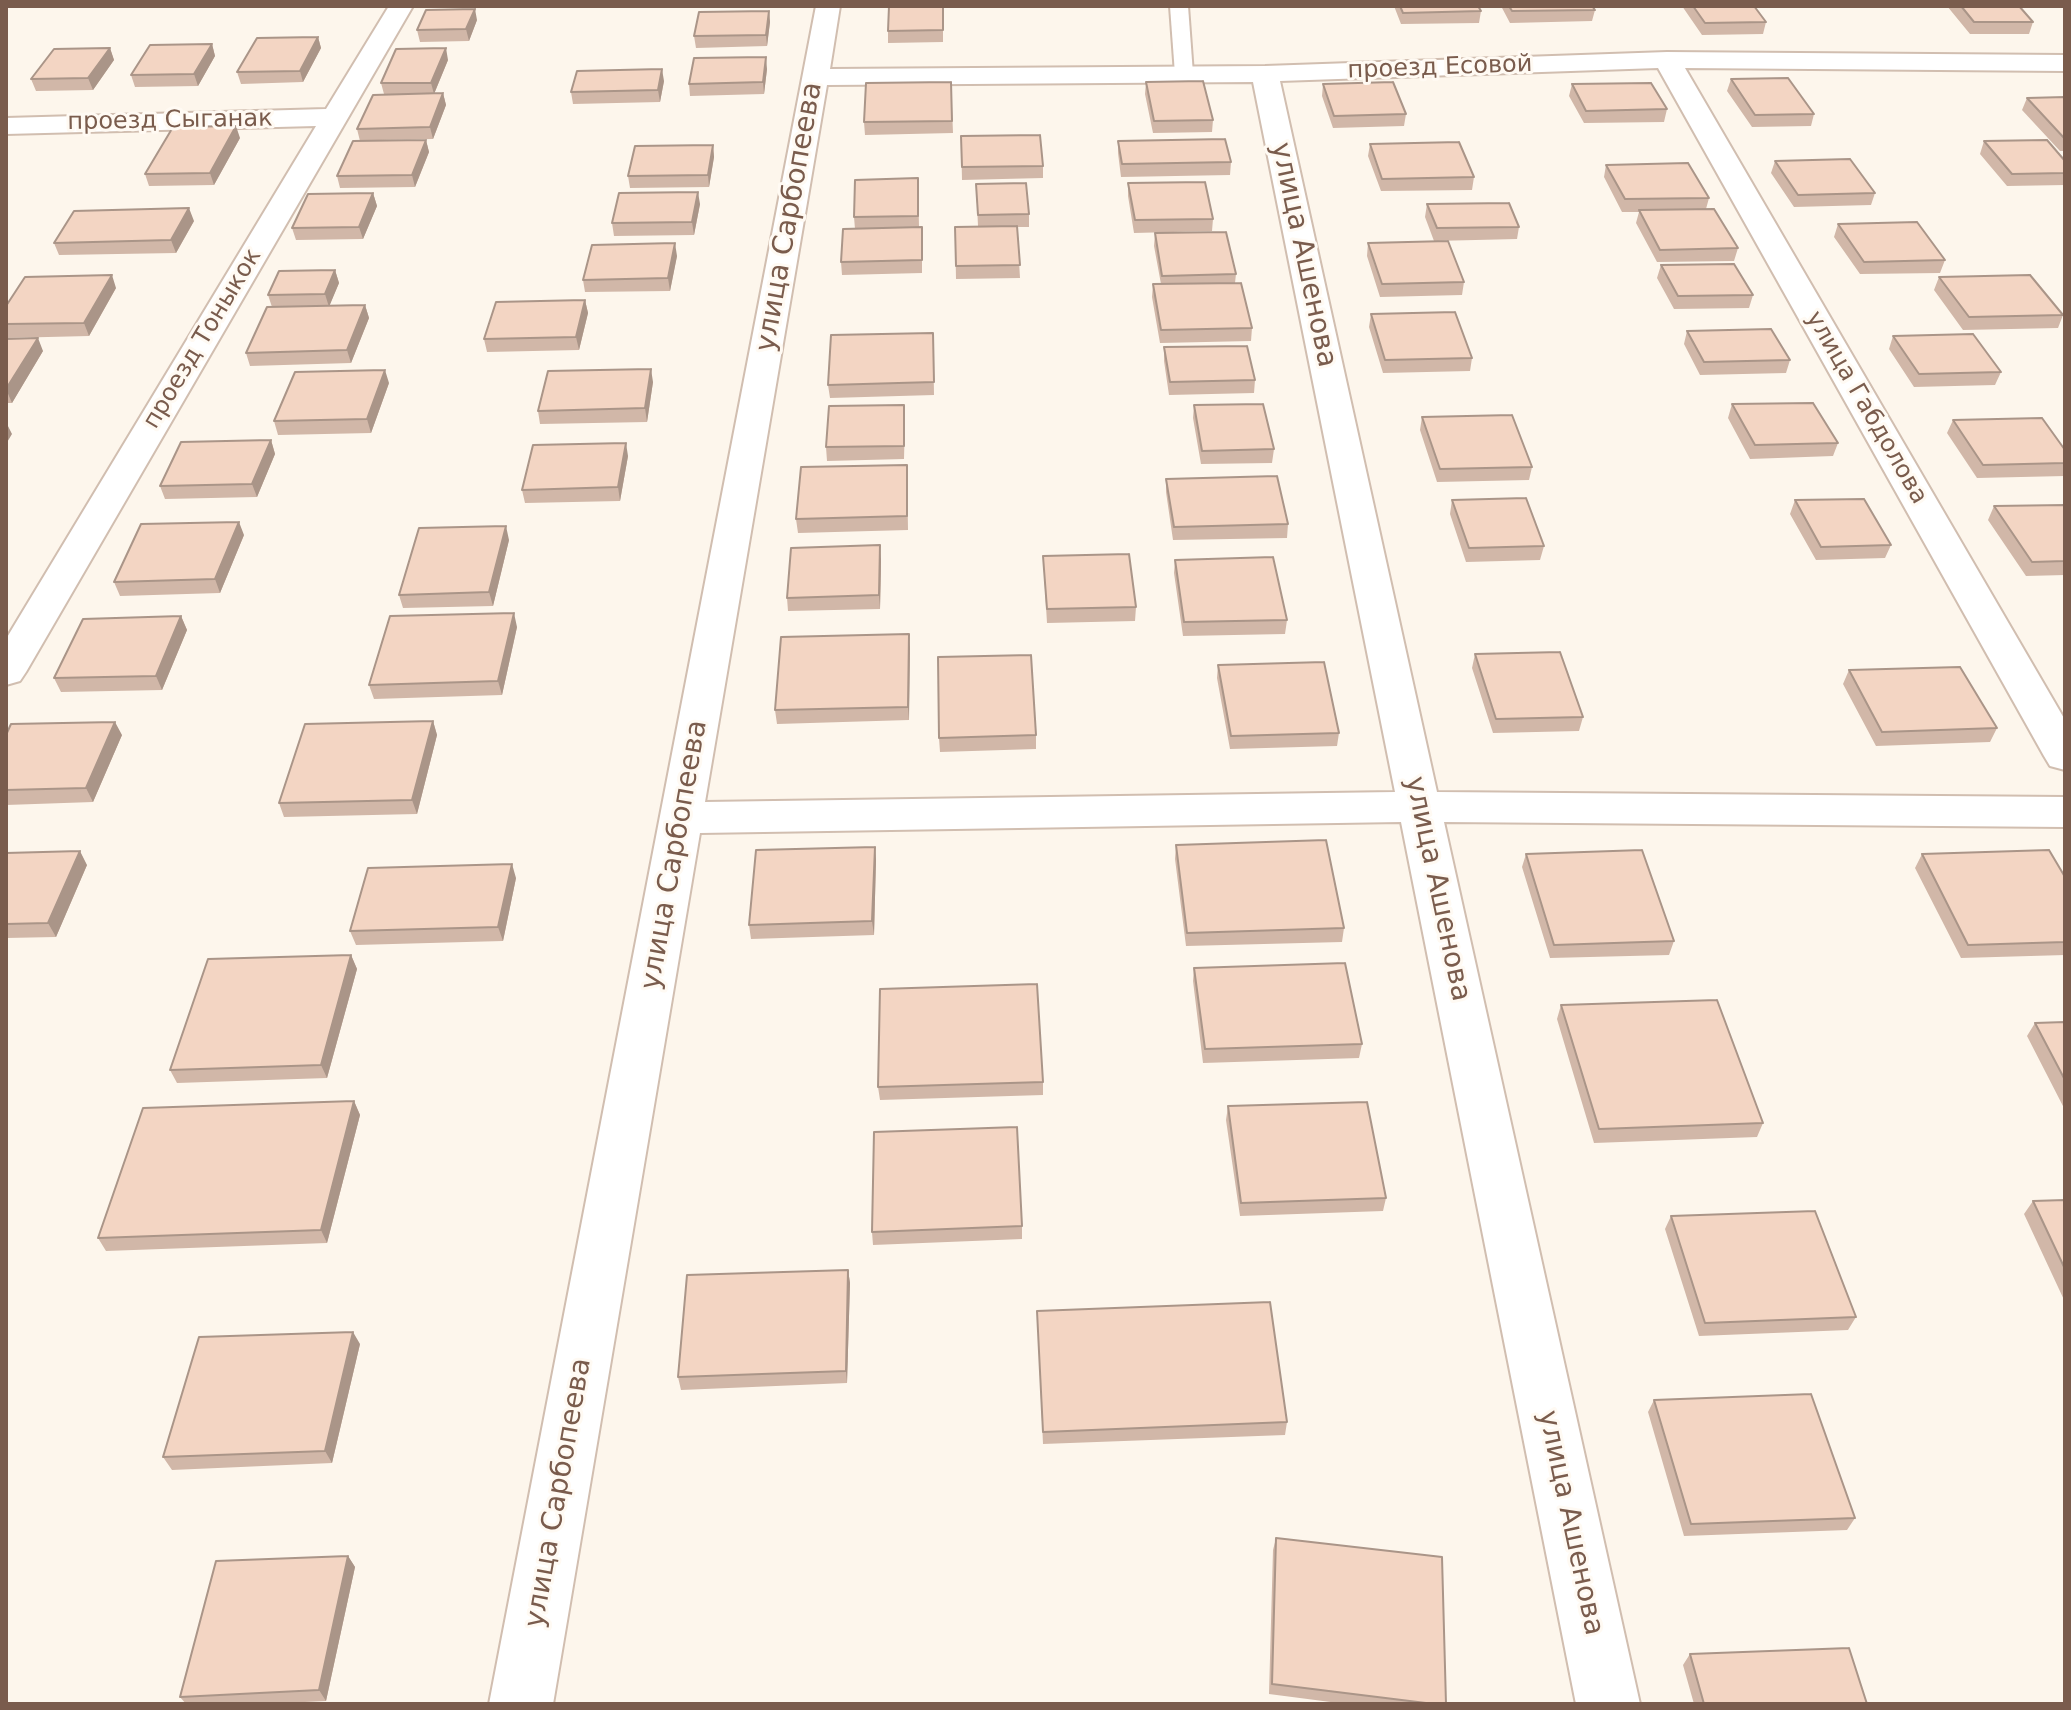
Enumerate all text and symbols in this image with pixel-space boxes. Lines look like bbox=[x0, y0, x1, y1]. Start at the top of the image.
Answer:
street label: проезд Есовой bbox=[1347, 50, 1533, 86]
street label: улица Сарбопеева bbox=[750, 80, 830, 354]
street label: проезд Сыганак bbox=[67, 105, 273, 137]
street label: улица Ашенова bbox=[1263, 140, 1343, 370]
street label: проезд Тоныкок bbox=[138, 244, 268, 434]
street label: улица Габдолова bbox=[1799, 306, 1933, 510]
street label: улица Сарбопеева bbox=[635, 718, 715, 992]
street label: улица Ашенова bbox=[1397, 774, 1477, 1004]
street label: улица Сарбопеева bbox=[519, 1356, 599, 1630]
street label: улица Ашенова bbox=[1530, 1408, 1610, 1638]

